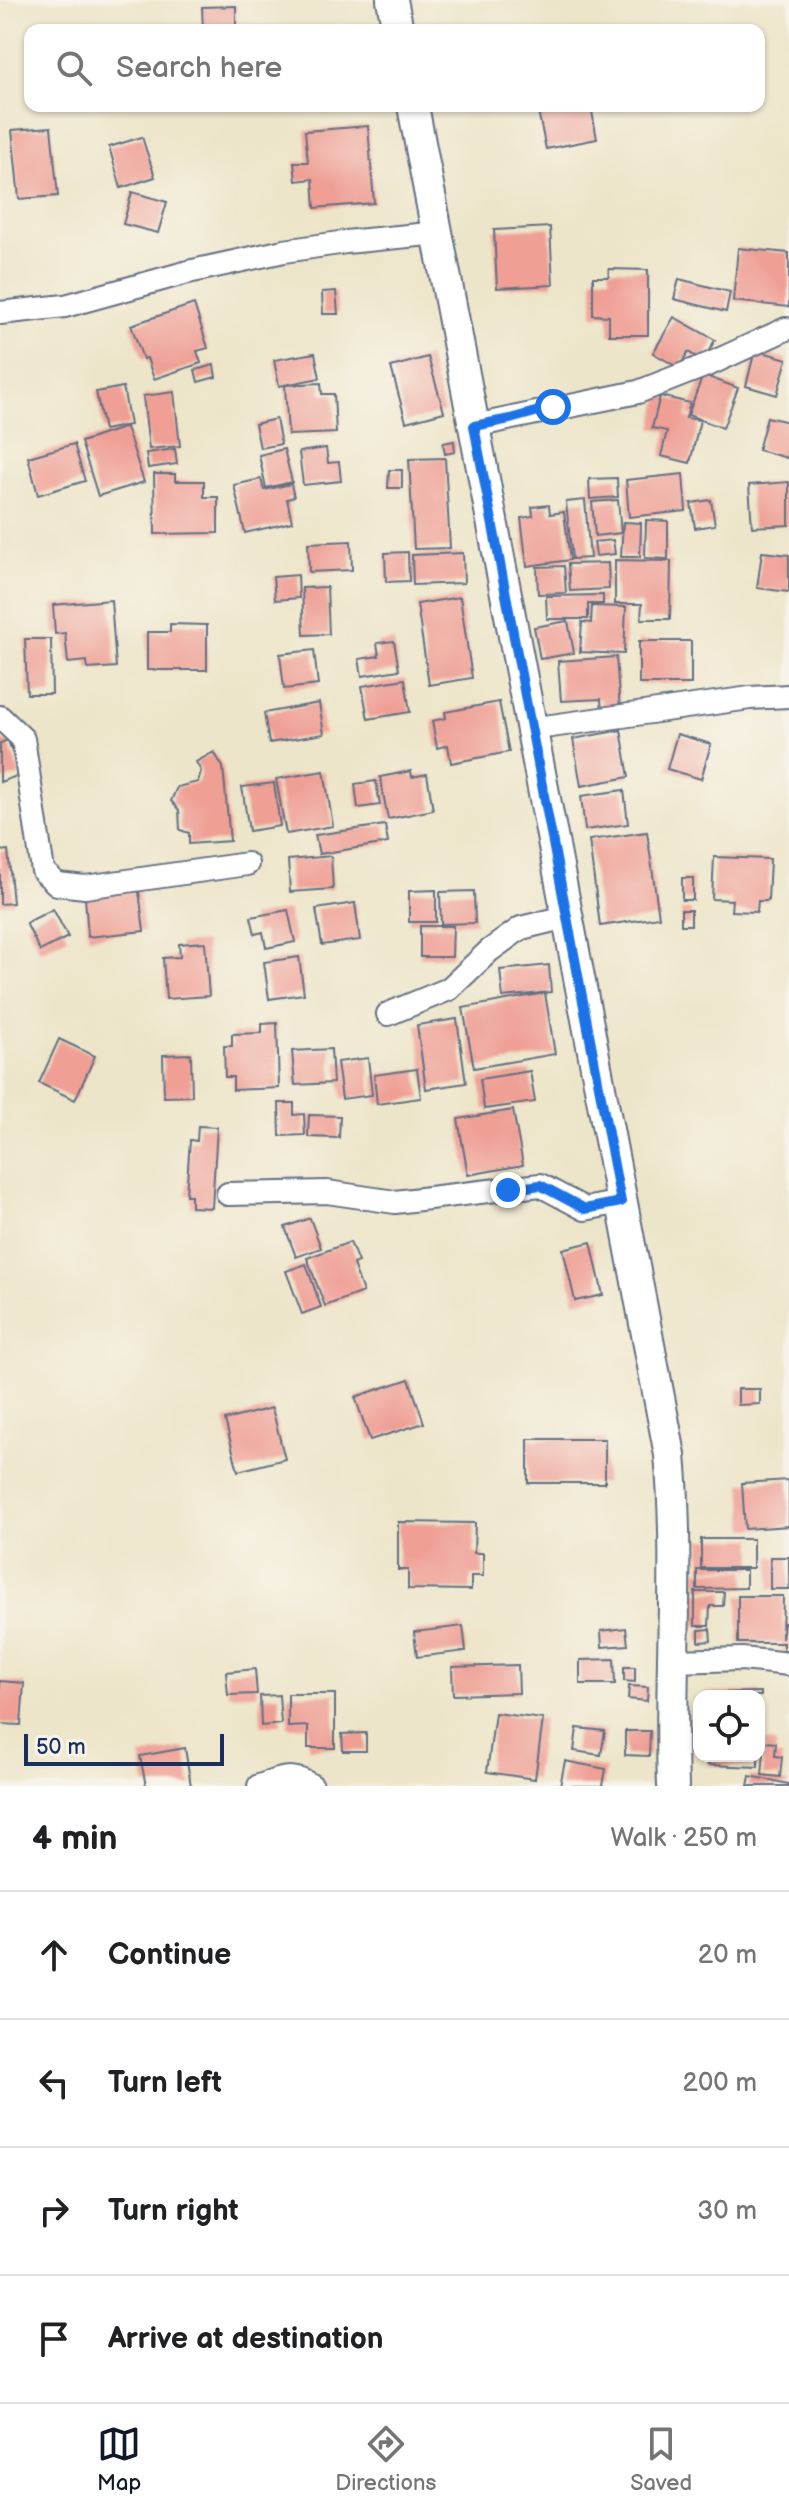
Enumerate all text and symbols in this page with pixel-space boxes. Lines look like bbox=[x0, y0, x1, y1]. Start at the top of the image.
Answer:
search box bbox=[24, 24, 765, 112]
icon: search bbox=[52, 46, 96, 90]
text: Search here bbox=[116, 50, 282, 86]
route start bbox=[535, 389, 571, 425]
route end bbox=[490, 1172, 526, 1208]
map controls bbox=[693, 1690, 765, 1762]
button: locate bbox=[693, 1690, 765, 1762]
scale bar bbox=[24, 1730, 224, 1766]
text: 50 m bbox=[36, 1734, 86, 1761]
text: 4 min bbox=[32, 1818, 118, 1859]
text: Walk · 250 m bbox=[611, 1823, 757, 1854]
icon: ahead bbox=[32, 1933, 76, 1977]
text: Continue bbox=[108, 1937, 231, 1973]
text: 20 m bbox=[698, 1940, 757, 1971]
icon: left bbox=[32, 2061, 76, 2105]
text: Turn left bbox=[108, 2065, 222, 2101]
text: 200 m bbox=[683, 2068, 757, 2099]
icon: right bbox=[32, 2189, 76, 2233]
text: Turn right bbox=[108, 2193, 239, 2229]
text: 30 m bbox=[697, 2196, 757, 2227]
icon: arrive bbox=[32, 2317, 76, 2361]
text: Arrive at destination bbox=[108, 2321, 384, 2357]
tab: Map bbox=[97, 2422, 141, 2497]
tab: Directions bbox=[335, 2422, 436, 2497]
tab: Saved bbox=[630, 2422, 692, 2497]

